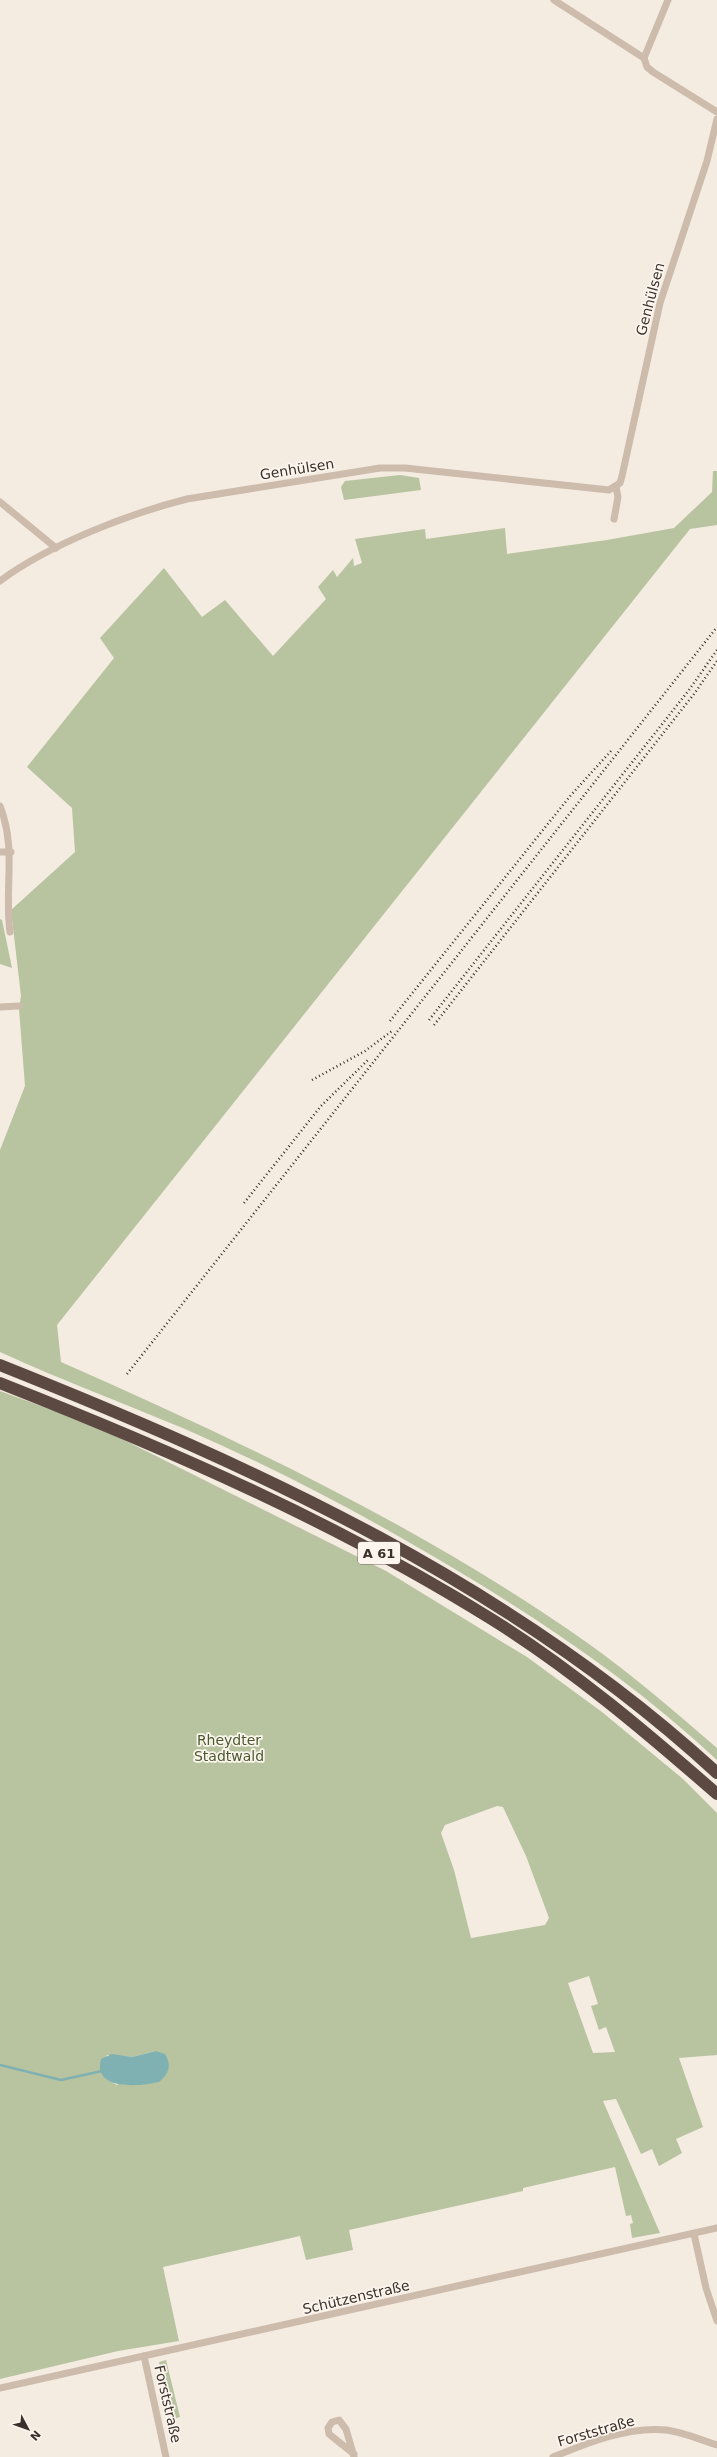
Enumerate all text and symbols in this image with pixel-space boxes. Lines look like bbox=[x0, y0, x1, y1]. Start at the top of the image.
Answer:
street label: Genhülsen bbox=[633, 261, 667, 337]
street label: Genhülsen bbox=[259, 455, 335, 483]
road number: A 61 bbox=[358, 1542, 400, 1564]
park label: Rheydter Stadtwald bbox=[194, 1732, 264, 1764]
street label: Schützenstraße bbox=[301, 2277, 411, 2317]
street label: Forststraße bbox=[151, 2364, 185, 2444]
north arrow bbox=[8, 2409, 48, 2449]
street label: Forststraße bbox=[556, 2412, 636, 2450]
text: N bbox=[27, 2427, 43, 2443]

